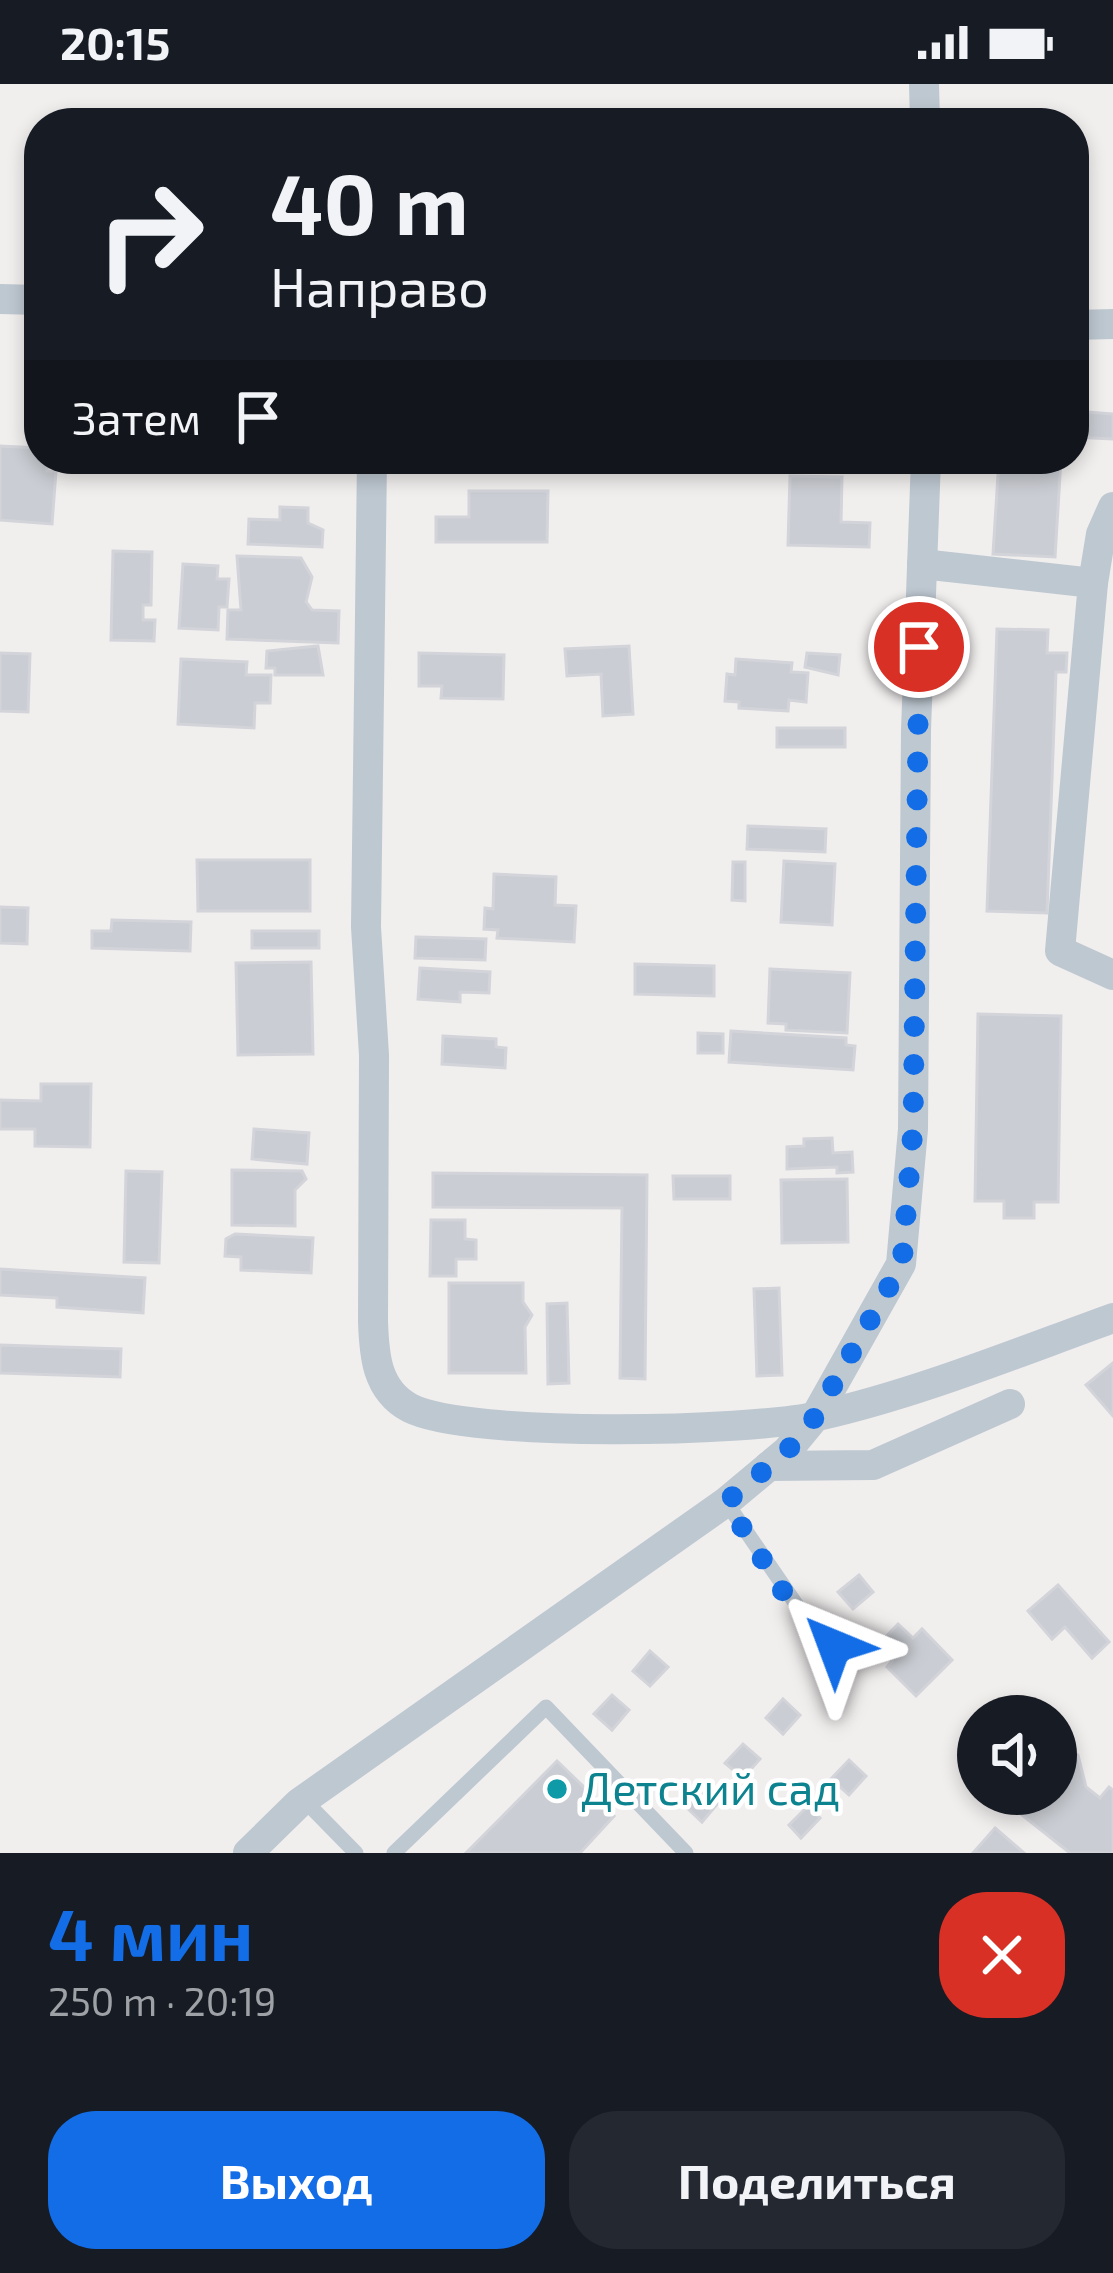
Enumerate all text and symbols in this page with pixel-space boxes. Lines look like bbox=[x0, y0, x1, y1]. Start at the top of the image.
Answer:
text: 20:15 bbox=[60, 15, 170, 69]
text: 40 m bbox=[270, 151, 469, 252]
icon: right bbox=[72, 156, 228, 312]
text: Направо bbox=[270, 253, 489, 318]
icon: arrive bbox=[225, 384, 291, 450]
text: Затем bbox=[72, 390, 201, 444]
pin bbox=[868, 596, 970, 698]
icon: arrive bbox=[886, 614, 952, 680]
position arrow bbox=[771, 1583, 897, 1709]
map controls bbox=[957, 1695, 1077, 1815]
button: sound bbox=[957, 1695, 1077, 1815]
place label: Детский сад bbox=[581, 1760, 840, 1814]
marker: Детский сад bbox=[544, 1776, 570, 1802]
text: 4 мин bbox=[48, 1889, 253, 1975]
button: close bbox=[939, 1892, 1065, 2018]
text: 250 m · 20:19 bbox=[48, 1977, 276, 2024]
button: Выход bbox=[48, 2111, 545, 2249]
button: Поделиться bbox=[569, 2111, 1065, 2249]

